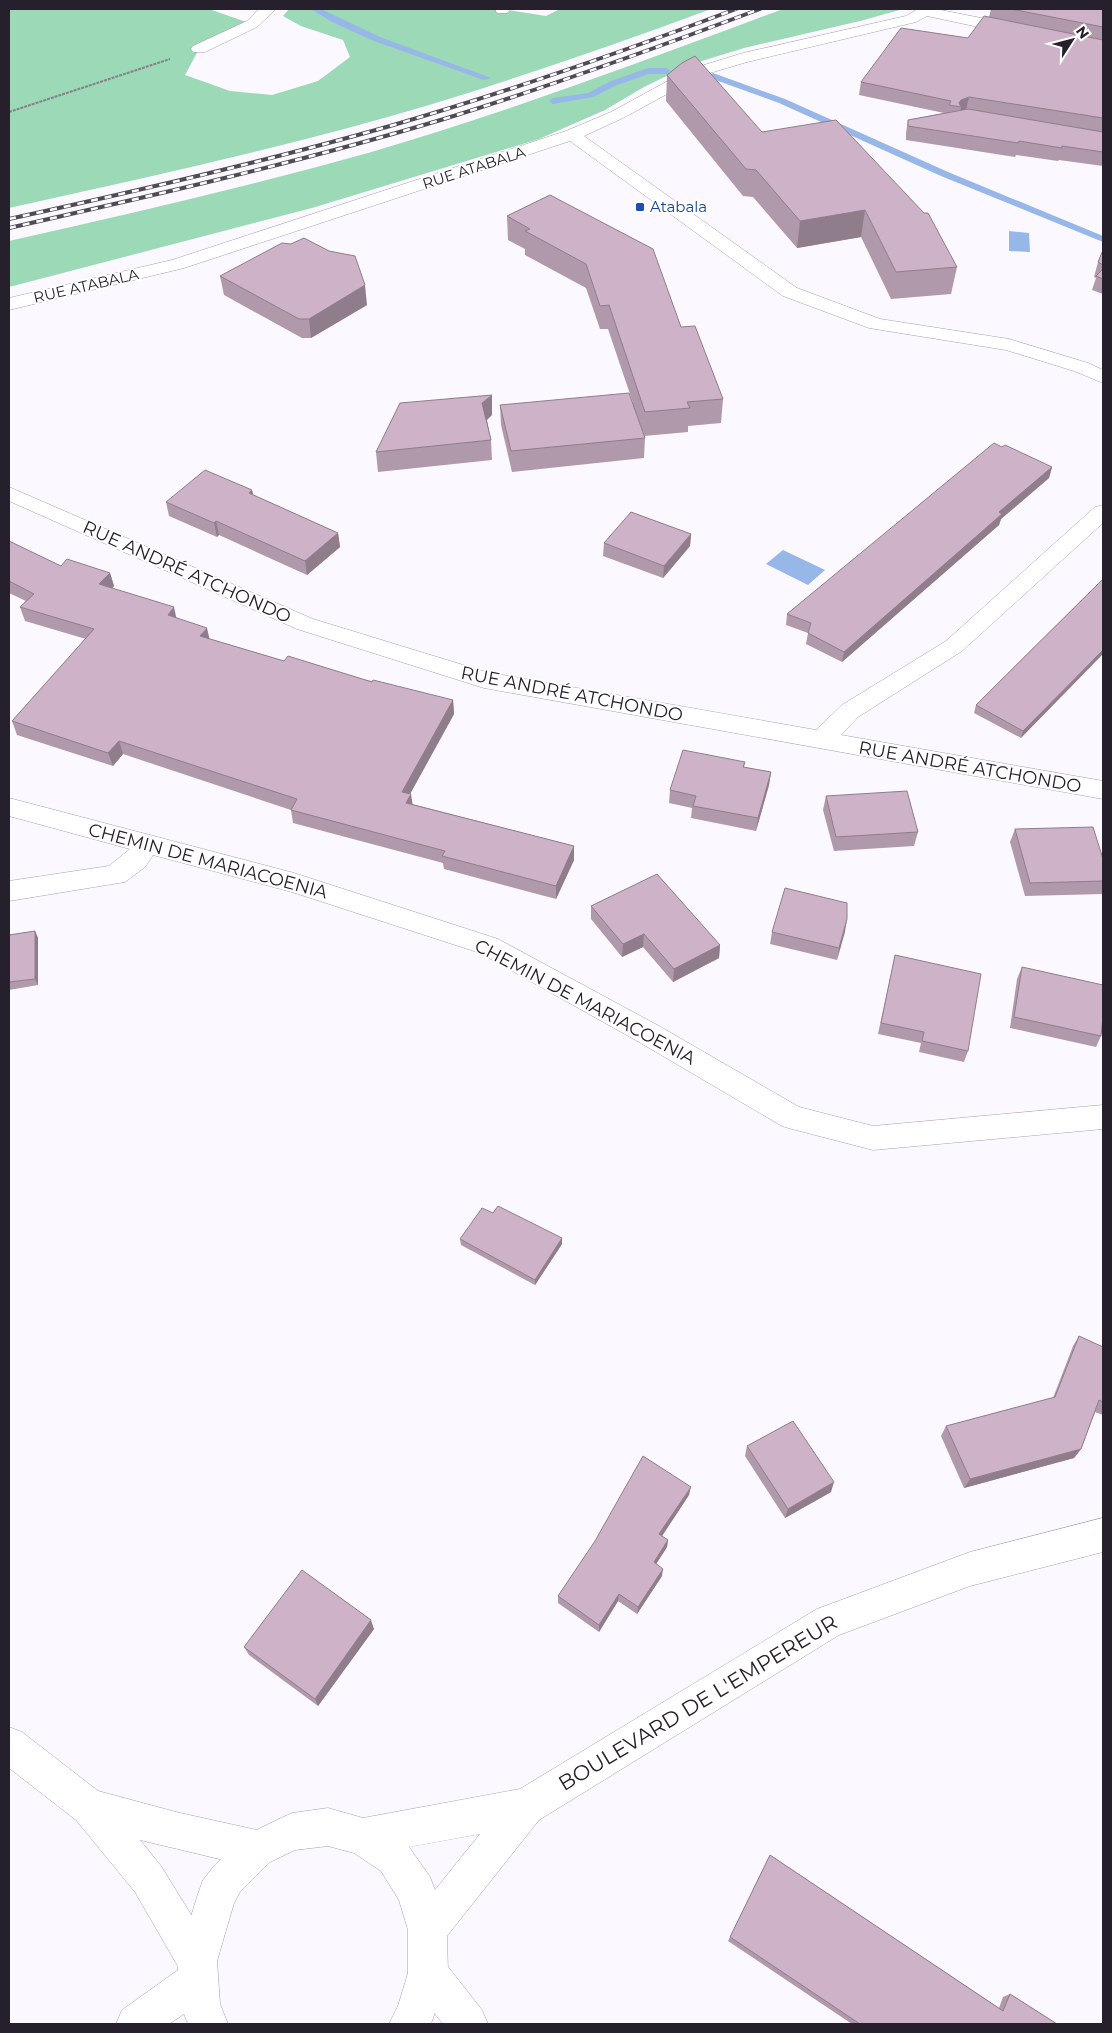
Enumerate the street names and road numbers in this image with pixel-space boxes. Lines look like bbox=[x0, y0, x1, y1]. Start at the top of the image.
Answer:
street label: RUE ATABALA bbox=[420, 142, 528, 193]
street label: RUE ATABALA bbox=[31, 264, 141, 307]
street label: RUE ANDRÉ ATCHONDO bbox=[79, 516, 295, 628]
street label: RUE ANDRÉ ATCHONDO bbox=[459, 662, 685, 726]
street label: RUE ANDRÉ ATCHONDO bbox=[857, 737, 1083, 797]
street label: CHEMIN DE MARIACOENIA bbox=[86, 818, 330, 904]
street label: CHEMIN DE MARIACOENIA bbox=[471, 934, 699, 1070]
street label: BOULEVARD DE L'EMPEREUR bbox=[554, 1609, 842, 1796]

